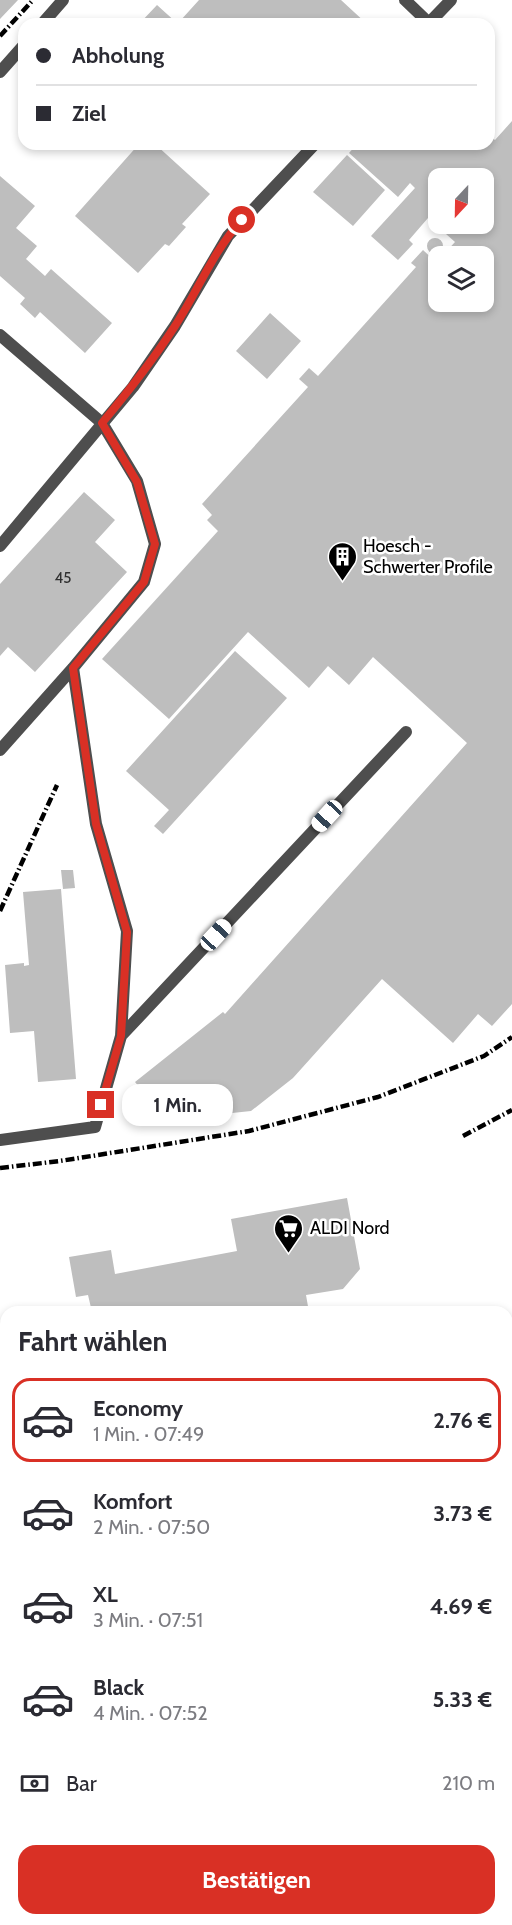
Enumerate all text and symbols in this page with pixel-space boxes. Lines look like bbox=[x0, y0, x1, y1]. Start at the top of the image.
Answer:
text: Abholung bbox=[72, 42, 164, 69]
text: Ziel bbox=[72, 100, 106, 127]
north arrow bbox=[428, 168, 494, 234]
map controls bbox=[428, 168, 494, 312]
route start bbox=[228, 206, 255, 233]
button: layers bbox=[428, 246, 494, 312]
place label: Hoesch - Schwerter Profile bbox=[363, 535, 493, 578]
building icon: Hoesch - Schwerter Profile bbox=[326, 540, 358, 582]
house number: 45 bbox=[55, 569, 71, 587]
car bbox=[308, 797, 346, 835]
car bbox=[197, 916, 235, 954]
callout: 1 Min. bbox=[122, 1084, 233, 1126]
route end bbox=[87, 1091, 114, 1118]
text: 1 Min. bbox=[153, 1093, 202, 1117]
supermarket icon: ALDI Nord bbox=[273, 1212, 305, 1254]
place label: ALDI Nord bbox=[310, 1217, 390, 1239]
text: Fahrt wählen bbox=[18, 1325, 167, 1358]
icon: car bbox=[21, 1393, 75, 1447]
text: Economy bbox=[93, 1395, 183, 1422]
text: 2.76 € bbox=[433, 1407, 492, 1434]
text: 1 Min. · 07:49 bbox=[93, 1422, 204, 1446]
icon: car bbox=[21, 1486, 75, 1540]
text: Komfort bbox=[93, 1488, 172, 1515]
text: 3.73 € bbox=[433, 1500, 492, 1527]
text: 2 Min. · 07:50 bbox=[93, 1515, 210, 1539]
icon: car bbox=[21, 1579, 75, 1633]
text: XL bbox=[93, 1581, 118, 1608]
text: 4.69 € bbox=[430, 1593, 492, 1620]
text: 3 Min. · 07:51 bbox=[93, 1608, 203, 1632]
icon: car bbox=[21, 1672, 75, 1726]
text: Black bbox=[93, 1674, 144, 1701]
text: 5.33 € bbox=[433, 1686, 492, 1713]
text: 4 Min. · 07:52 bbox=[93, 1701, 208, 1725]
icon: cash bbox=[18, 1767, 51, 1800]
text: Bar bbox=[66, 1770, 97, 1797]
text: 210 m bbox=[442, 1771, 495, 1795]
button: Bestätigen bbox=[18, 1845, 495, 1914]

